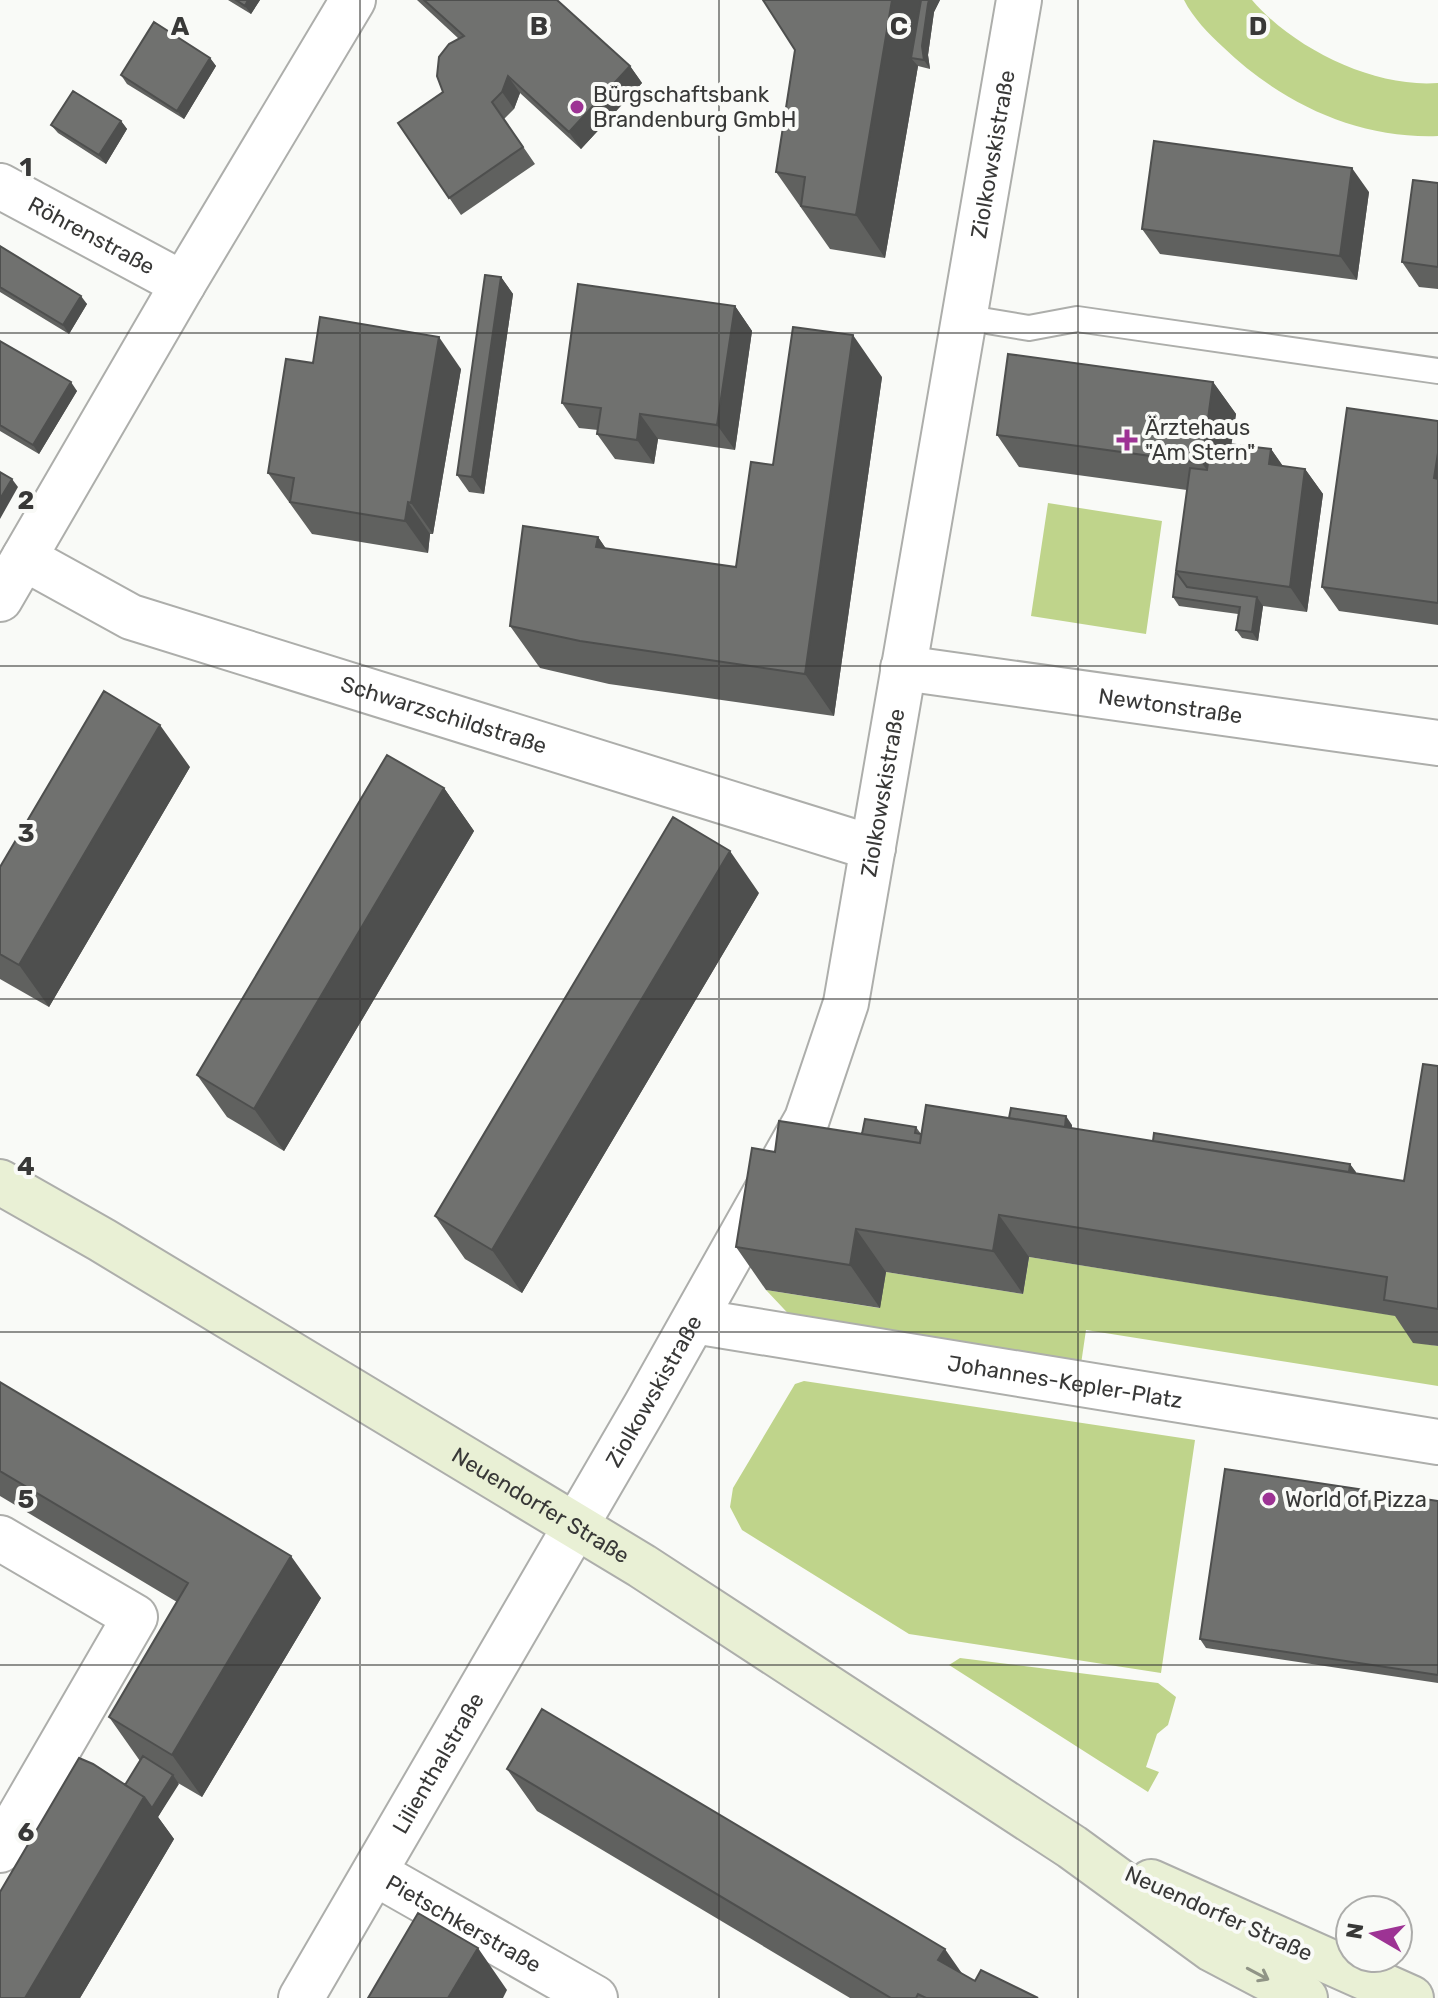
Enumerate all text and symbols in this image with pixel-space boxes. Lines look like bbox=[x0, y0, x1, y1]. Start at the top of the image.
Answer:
text: A bbox=[171, 11, 190, 42]
text: B bbox=[530, 11, 548, 42]
text: C bbox=[890, 11, 908, 42]
text: D bbox=[1249, 11, 1267, 42]
street label: Ziolkowskistraße bbox=[965, 68, 1021, 241]
place label: Bürgschaftsbank Brandenburg GmbH bbox=[593, 81, 796, 133]
marker: Bürgschaftsbank Brandenburg GmbH bbox=[568, 98, 586, 116]
text: 1 bbox=[20, 152, 32, 183]
street label: Röhrenstraße bbox=[24, 191, 159, 280]
place label: Ärztehaus "Am Stern" bbox=[1145, 414, 1255, 466]
marker: Ärztehaus "Am Stern" bbox=[1116, 429, 1138, 451]
text: 2 bbox=[18, 485, 34, 516]
street label: Schwarzschildstraße bbox=[338, 670, 550, 760]
street label: Newtonstraße bbox=[1097, 683, 1244, 729]
street label: Ziolkowskistraße bbox=[855, 707, 911, 879]
text: 3 bbox=[17, 818, 35, 849]
text: 4 bbox=[17, 1151, 35, 1182]
street label: Ziolkowskistraße bbox=[600, 1310, 708, 1472]
street label: Johannes-Kepler-Platz bbox=[946, 1349, 1185, 1414]
street label: Neuendorfer Straße bbox=[447, 1442, 634, 1569]
text: 5 bbox=[18, 1484, 34, 1515]
place label: World of Pizza bbox=[1285, 1486, 1427, 1513]
marker: World of Pizza bbox=[1260, 1490, 1278, 1508]
street label: Lilienthalstraße bbox=[387, 1688, 490, 1839]
text: 6 bbox=[18, 1817, 35, 1848]
street label: Neuendorfer Straße bbox=[1121, 1860, 1317, 1967]
street label: Pietschkerstraße bbox=[381, 1869, 546, 1979]
north arrow bbox=[1334, 1894, 1414, 1974]
text: N bbox=[1340, 1921, 1369, 1941]
one-way arrow bbox=[1246, 1966, 1270, 1982]

